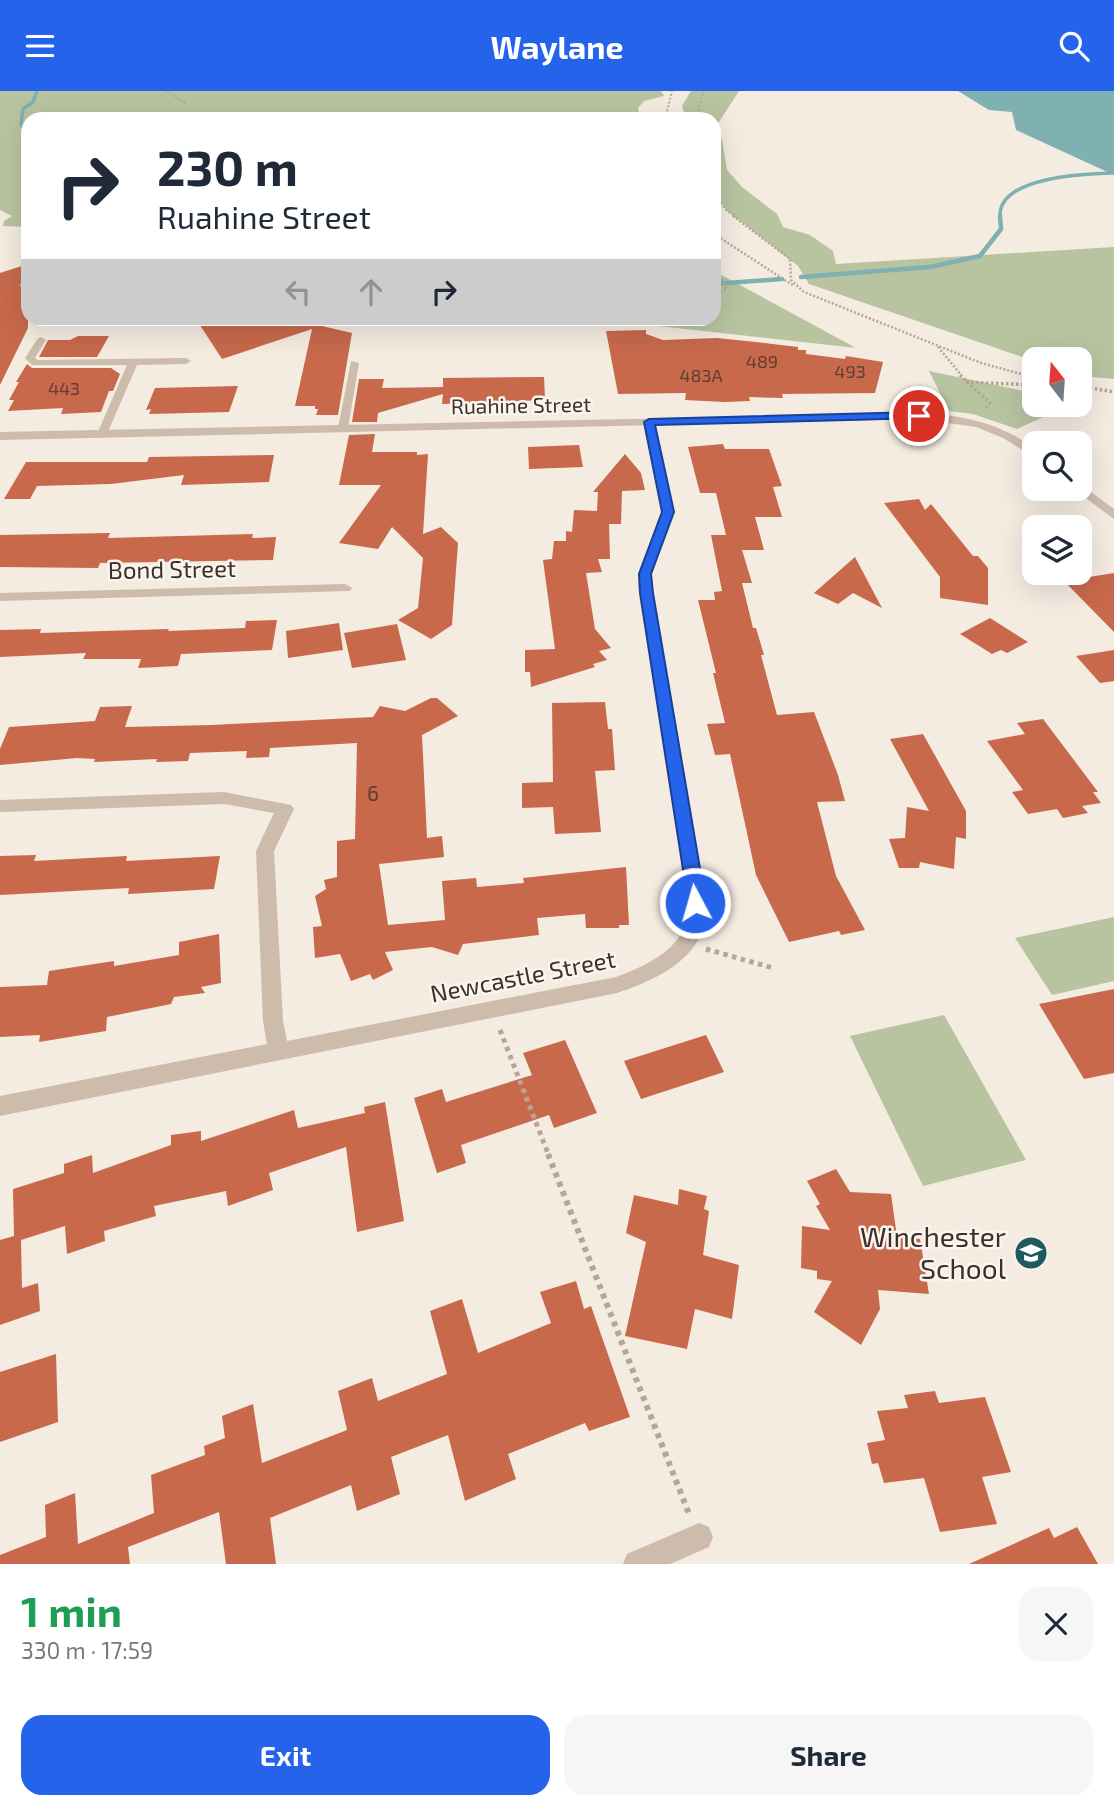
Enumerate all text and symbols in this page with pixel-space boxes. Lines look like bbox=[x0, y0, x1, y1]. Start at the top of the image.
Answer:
icon: menu bbox=[21, 27, 59, 65]
text: Waylane bbox=[490, 27, 624, 65]
icon: search bbox=[1055, 27, 1093, 65]
text: 230 m bbox=[157, 137, 298, 196]
icon: right bbox=[42, 140, 133, 231]
text: Ruahine Street bbox=[157, 197, 371, 235]
icon: left bbox=[279, 273, 317, 311]
icon: ahead bbox=[352, 273, 390, 311]
icon: right bbox=[425, 273, 463, 311]
north arrow bbox=[1022, 347, 1092, 417]
map controls bbox=[1022, 347, 1092, 585]
house number: 489 bbox=[746, 350, 778, 372]
house number: 493 bbox=[834, 360, 866, 382]
house number: 483A bbox=[679, 364, 723, 386]
house number: 443 bbox=[48, 377, 80, 399]
pin bbox=[889, 386, 949, 446]
street label: Ruahine Street bbox=[451, 391, 591, 418]
icon: arrive bbox=[900, 397, 938, 435]
button: search bbox=[1022, 431, 1092, 501]
button: layers bbox=[1022, 515, 1092, 585]
street label: Bond Street bbox=[108, 553, 236, 584]
house number: 6 bbox=[367, 780, 379, 805]
position arrow bbox=[658, 866, 732, 940]
street label: Newcastle Street bbox=[428, 943, 618, 1008]
place label: Winchester School bbox=[860, 1219, 1007, 1285]
school or university icon: Winchester School bbox=[1012, 1234, 1050, 1272]
text: 1 min bbox=[21, 1585, 122, 1635]
button: close bbox=[1019, 1587, 1093, 1661]
text: 330 m · 17:59 bbox=[21, 1636, 153, 1664]
button: Exit bbox=[21, 1715, 550, 1795]
button: Share bbox=[564, 1715, 1093, 1795]

